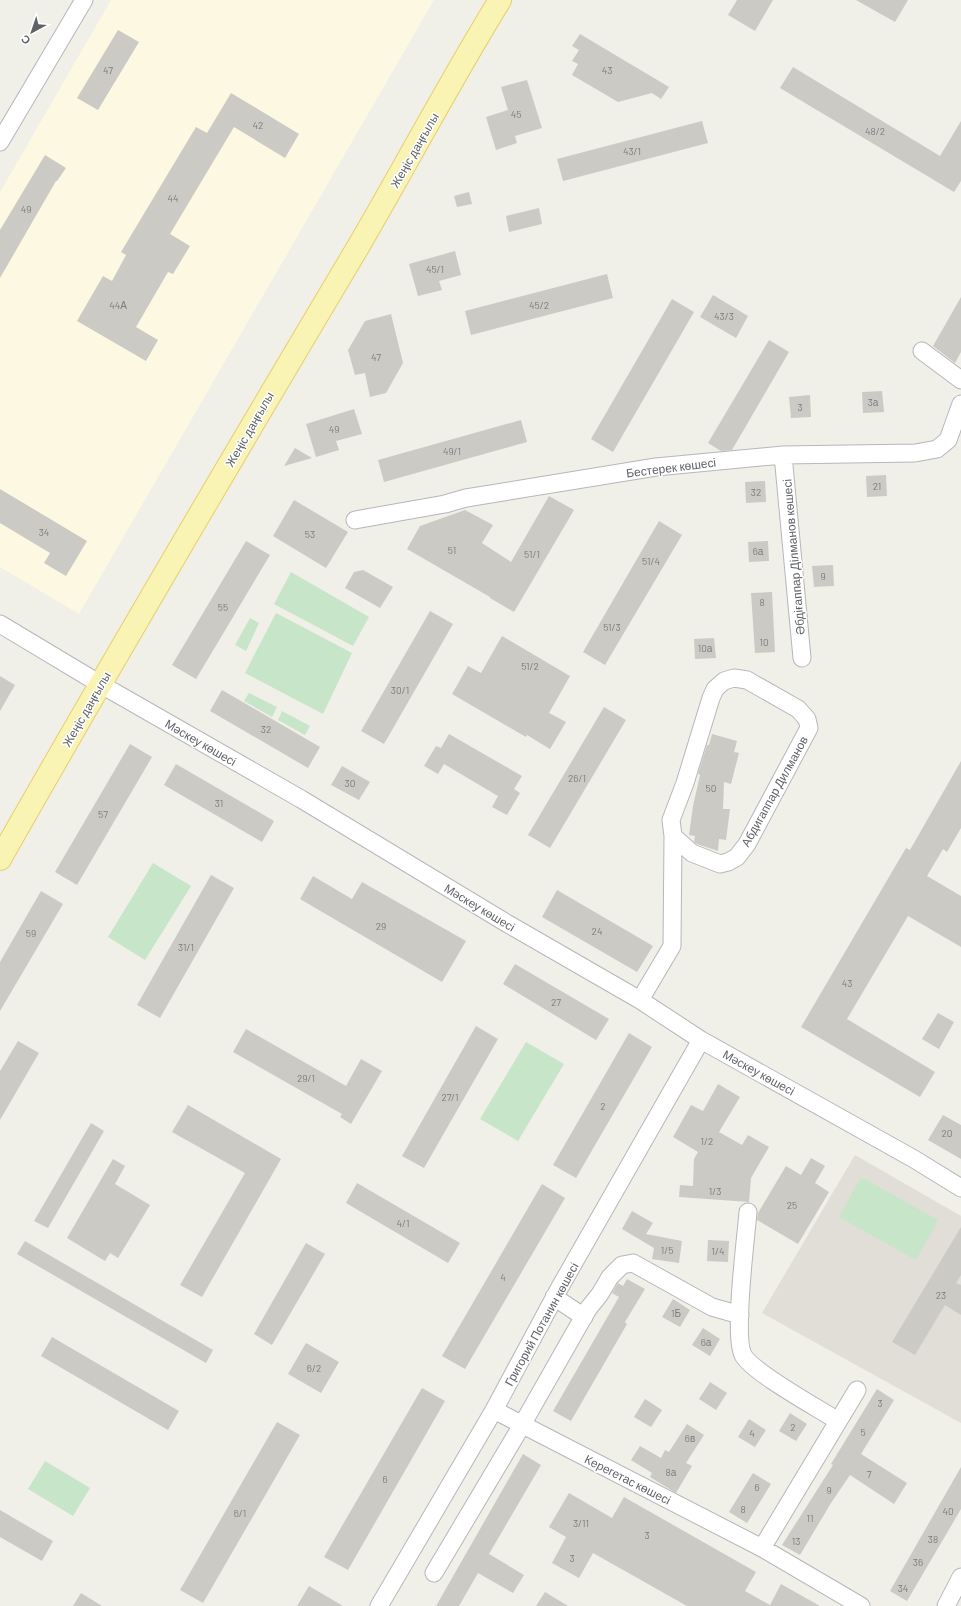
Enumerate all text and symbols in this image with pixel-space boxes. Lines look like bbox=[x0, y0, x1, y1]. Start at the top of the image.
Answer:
north arrow bbox=[12, 12, 52, 52]
text: С bbox=[18, 32, 32, 48]
house number: 47 bbox=[103, 64, 113, 76]
house number: 43 bbox=[602, 64, 612, 76]
house number: 45 bbox=[511, 108, 521, 120]
street label: Жеңіс даңғылы bbox=[387, 110, 442, 190]
house number: 42 bbox=[253, 119, 263, 131]
house number: 48/2 bbox=[865, 125, 885, 137]
house number: 43/1 bbox=[623, 145, 641, 157]
house number: 44 bbox=[167, 192, 179, 204]
house number: 49 bbox=[21, 203, 31, 215]
house number: 45/1 bbox=[426, 263, 444, 275]
house number: 44А bbox=[109, 299, 127, 311]
house number: 45/2 bbox=[529, 299, 549, 311]
house number: 43/3 bbox=[714, 310, 734, 322]
house number: 47 bbox=[371, 351, 381, 363]
street label: Жеңіс даңғылы bbox=[222, 389, 277, 469]
house number: 3а bbox=[868, 396, 879, 408]
house number: 3 bbox=[797, 401, 803, 413]
house number: 49 bbox=[329, 423, 339, 435]
house number: 49/1 bbox=[443, 445, 461, 457]
street label: Бестерек көшесі bbox=[625, 455, 717, 480]
street label: Әбдіғаппар Ділманов көшесі bbox=[779, 478, 808, 636]
house number: 21 bbox=[873, 480, 881, 492]
house number: 32 bbox=[751, 486, 761, 498]
house number: 34 bbox=[39, 526, 49, 538]
house number: 53 bbox=[305, 528, 315, 540]
house number: 51 bbox=[448, 544, 456, 556]
house number: 6а bbox=[753, 545, 764, 557]
house number: 51/1 bbox=[524, 548, 540, 560]
house number: 51/4 bbox=[642, 555, 660, 567]
house number: 9 bbox=[820, 570, 826, 582]
house number: 8 bbox=[759, 596, 765, 608]
house number: 55 bbox=[218, 601, 228, 613]
house number: 51/3 bbox=[603, 621, 621, 633]
house number: 10 bbox=[759, 636, 769, 648]
house number: 10а bbox=[698, 642, 713, 654]
house number: 51/2 bbox=[521, 660, 539, 672]
street label: Жеңіс даңғылы bbox=[59, 669, 114, 749]
house number: 30/1 bbox=[391, 684, 409, 696]
street label: Мәскеу көшесі bbox=[162, 716, 239, 769]
house number: 32 bbox=[261, 723, 271, 735]
street label: Абдигаппар Дилманов bbox=[738, 733, 811, 849]
house number: 26/1 bbox=[568, 772, 586, 784]
house number: 30 bbox=[345, 777, 355, 789]
house number: 50 bbox=[706, 782, 716, 794]
house number: 31 bbox=[215, 797, 223, 809]
house number: 57 bbox=[98, 808, 108, 820]
street label: Мәскеу көшесі bbox=[442, 880, 518, 934]
house number: 29 bbox=[376, 920, 386, 932]
house number: 24 bbox=[592, 925, 602, 937]
house number: 59 bbox=[26, 927, 36, 939]
house number: 31/1 bbox=[178, 941, 194, 953]
house number: 43 bbox=[842, 977, 852, 989]
house number: 27 bbox=[551, 996, 561, 1008]
street label: Мәскеу көшесі bbox=[720, 1047, 797, 1098]
house number: 29/1 bbox=[297, 1072, 315, 1084]
house number: 27/1 bbox=[442, 1091, 459, 1103]
house number: 2 bbox=[600, 1100, 606, 1112]
house number: 20 bbox=[941, 1127, 953, 1139]
house number: 1/2 bbox=[701, 1135, 713, 1147]
house number: 1/3 bbox=[709, 1185, 721, 1197]
house number: 25 bbox=[787, 1199, 797, 1211]
house number: 4/1 bbox=[396, 1217, 410, 1229]
house number: 1/5 bbox=[661, 1244, 673, 1256]
house number: 1/4 bbox=[711, 1245, 725, 1257]
street label: Григорий Потанин көшесі bbox=[501, 1260, 582, 1389]
house number: 4 bbox=[500, 1271, 506, 1283]
house number: 23 bbox=[936, 1289, 946, 1301]
house number: 1Б bbox=[671, 1307, 681, 1319]
house number: 6а bbox=[701, 1336, 712, 1348]
house number: 6/2 bbox=[307, 1362, 321, 1374]
house number: 3 bbox=[877, 1397, 883, 1409]
house number: 2 bbox=[790, 1421, 796, 1433]
house number: 5 bbox=[860, 1426, 866, 1438]
house number: 4 bbox=[749, 1427, 755, 1439]
house number: 6в bbox=[685, 1432, 695, 1444]
street label: Керегетас көшесі bbox=[582, 1451, 673, 1508]
house number: 8а bbox=[666, 1466, 677, 1478]
house number: 7 bbox=[867, 1468, 872, 1480]
house number: 6 bbox=[382, 1473, 388, 1485]
house number: 6 bbox=[754, 1481, 760, 1493]
house number: 9 bbox=[826, 1484, 832, 1496]
house number: 8 bbox=[740, 1503, 746, 1515]
house number: 40 bbox=[942, 1505, 954, 1517]
house number: 6/1 bbox=[234, 1507, 246, 1519]
house number: 11 bbox=[806, 1512, 814, 1524]
house number: 3/11 bbox=[573, 1517, 589, 1529]
house number: 3 bbox=[644, 1529, 650, 1541]
house number: 38 bbox=[928, 1533, 938, 1545]
house number: 13 bbox=[792, 1535, 800, 1547]
house number: 3 bbox=[569, 1552, 575, 1564]
house number: 36 bbox=[913, 1556, 923, 1568]
house number: 34 bbox=[898, 1582, 908, 1594]

